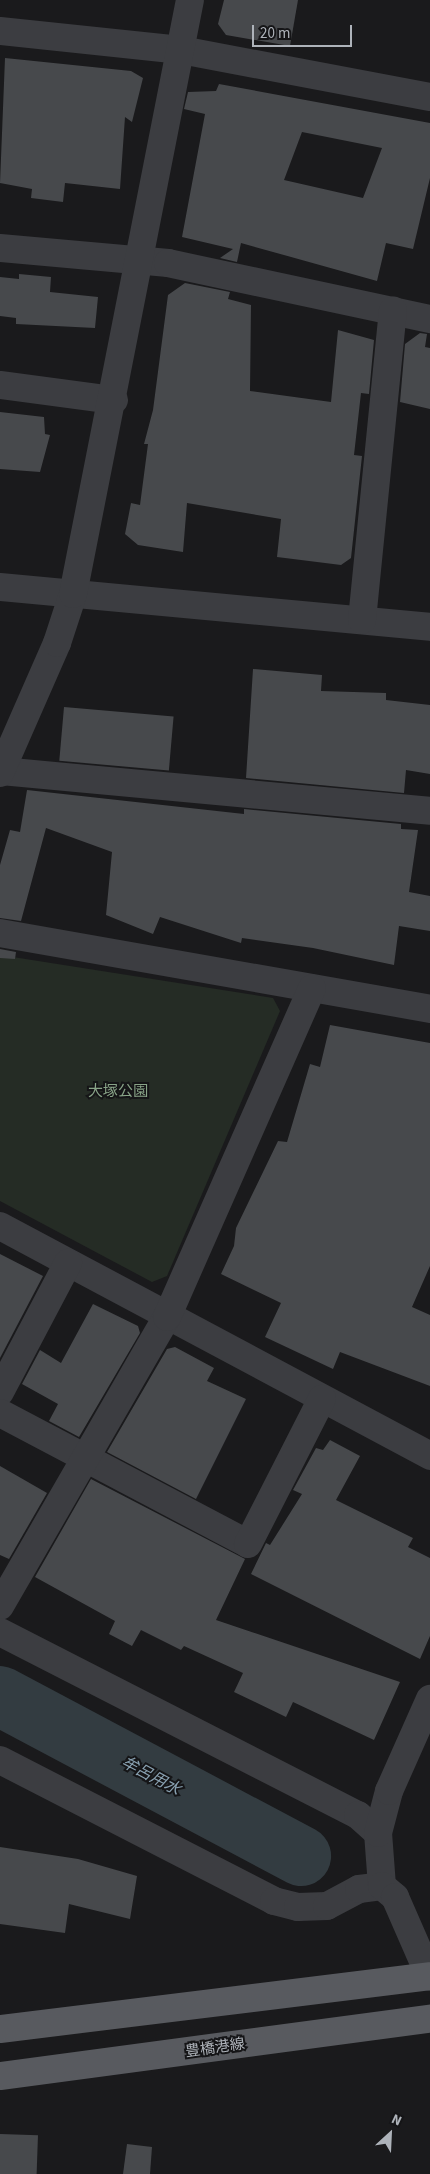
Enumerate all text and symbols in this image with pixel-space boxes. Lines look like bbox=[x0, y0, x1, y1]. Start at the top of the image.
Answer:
scale bar bbox=[255, 15, 355, 47]
text: 20 m bbox=[260, 23, 290, 44]
park label: 大塚公園 bbox=[88, 1083, 148, 1101]
water label: 牟呂用水 bbox=[118, 1753, 184, 1799]
street label: 豊橋港線 bbox=[184, 2035, 246, 2061]
north arrow bbox=[365, 2109, 415, 2159]
text: N bbox=[388, 2109, 405, 2131]

